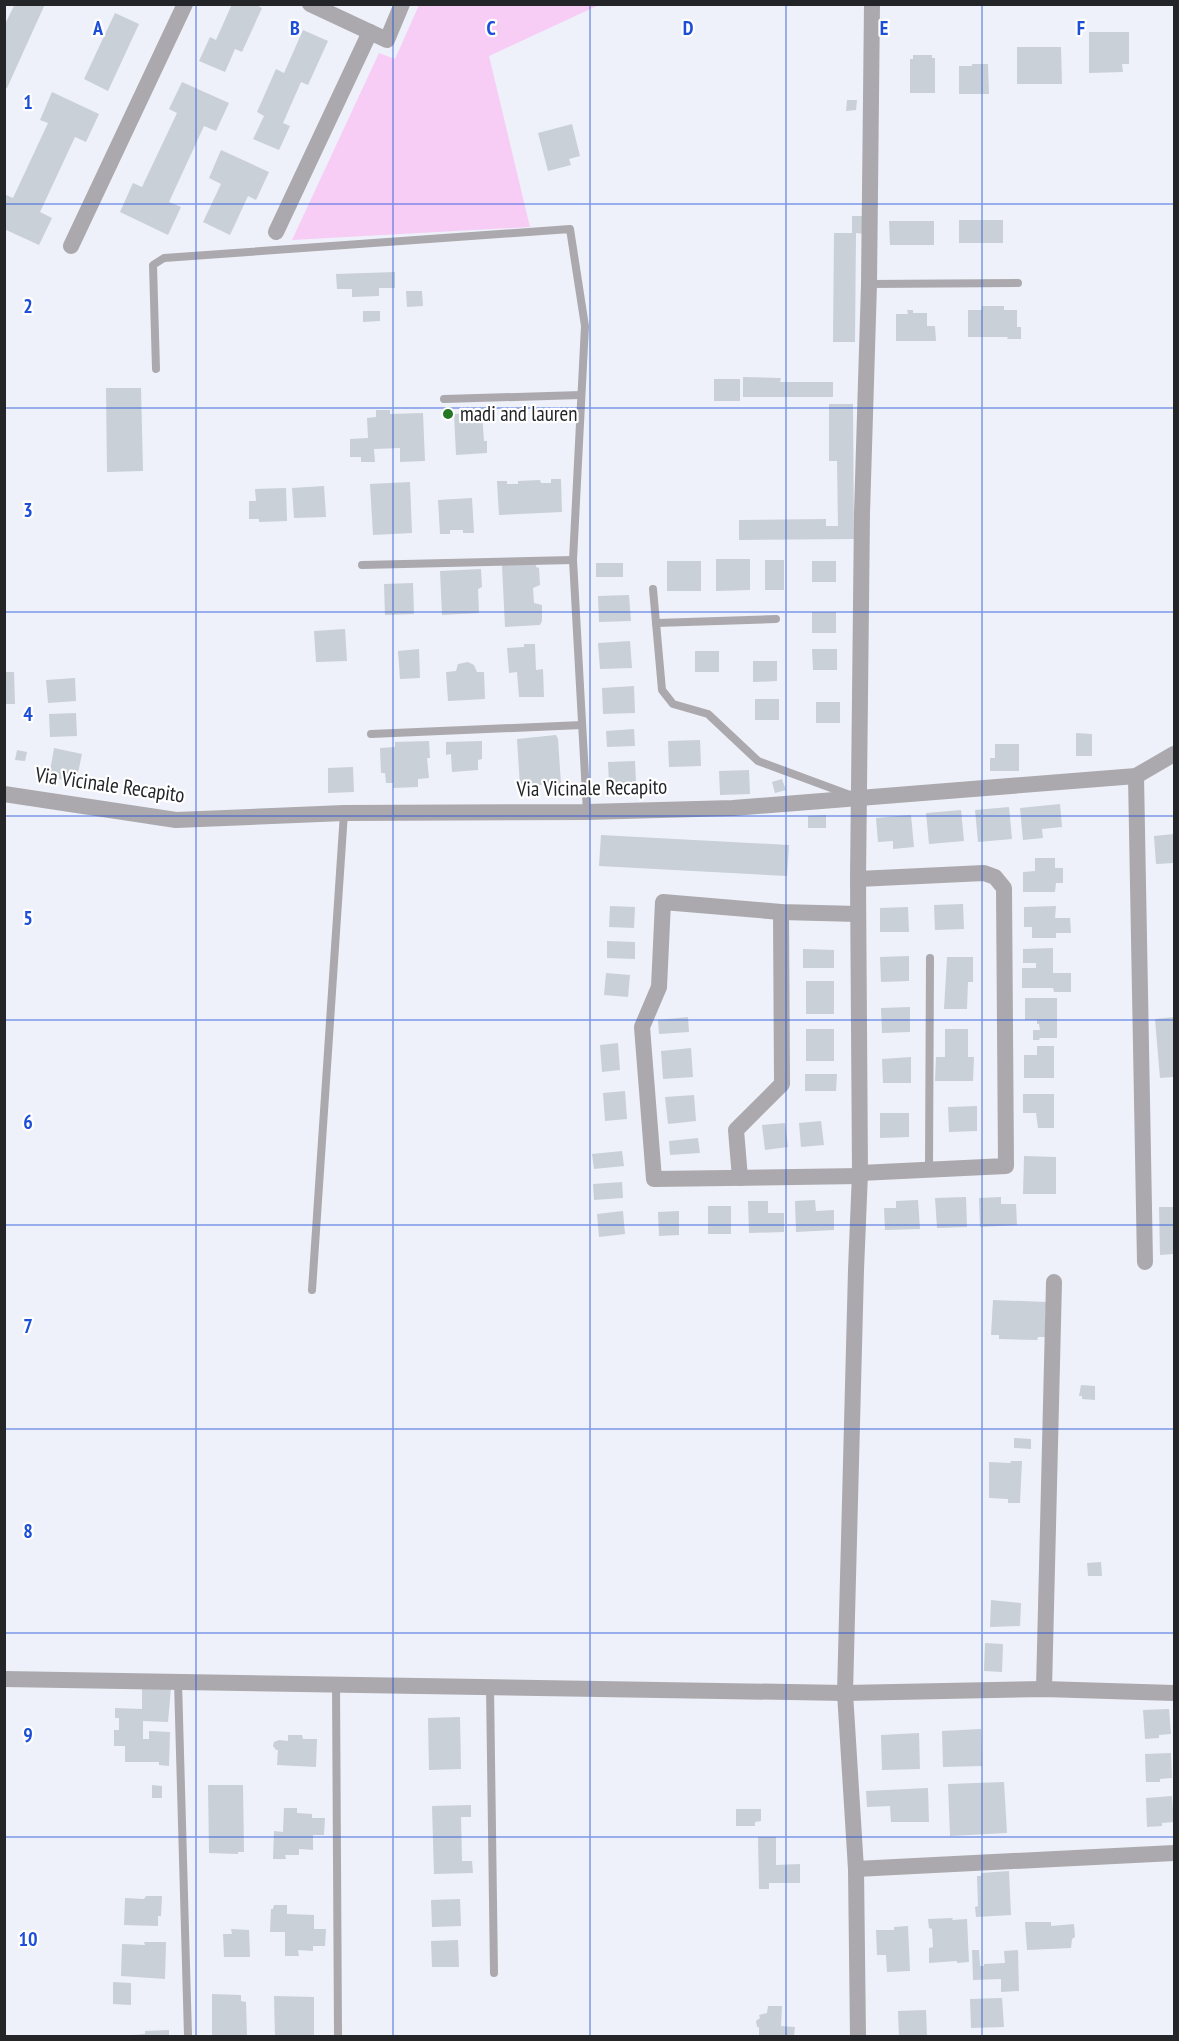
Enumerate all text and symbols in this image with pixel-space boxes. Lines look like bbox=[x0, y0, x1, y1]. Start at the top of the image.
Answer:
text: A bbox=[92, 15, 104, 41]
text: B bbox=[290, 15, 300, 41]
text: C bbox=[486, 15, 496, 41]
text: D bbox=[683, 15, 694, 41]
text: E bbox=[880, 15, 888, 41]
text: F bbox=[1077, 15, 1085, 41]
text: 1 bbox=[23, 89, 33, 115]
text: 2 bbox=[23, 293, 33, 319]
place label: madi and lauren bbox=[460, 400, 577, 427]
marker: madi and lauren bbox=[441, 407, 455, 421]
text: 3 bbox=[23, 497, 33, 523]
text: 4 bbox=[23, 701, 33, 727]
street label: Via Vicinale Recapito bbox=[33, 761, 187, 808]
street label: Via Vicinale Recapito bbox=[515, 773, 668, 802]
text: 5 bbox=[23, 905, 33, 931]
text: 6 bbox=[23, 1109, 33, 1135]
text: 7 bbox=[23, 1313, 33, 1339]
text: 8 bbox=[23, 1518, 33, 1544]
text: 9 bbox=[23, 1722, 33, 1748]
text: 10 bbox=[18, 1926, 38, 1952]

